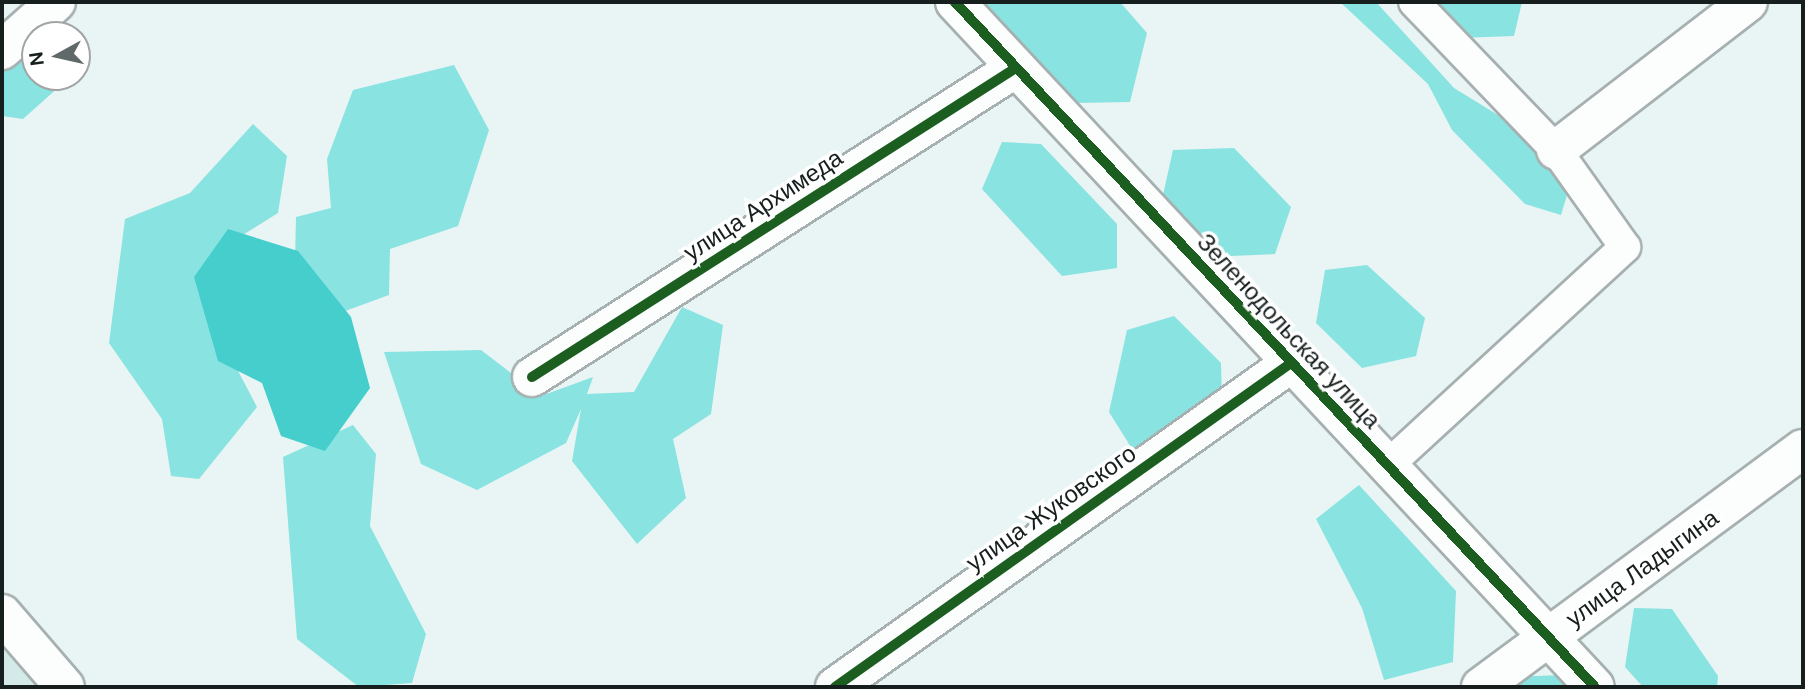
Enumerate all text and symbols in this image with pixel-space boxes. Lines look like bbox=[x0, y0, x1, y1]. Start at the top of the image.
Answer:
north arrow bbox=[21, 21, 91, 91]
text: N bbox=[23, 50, 50, 67]
street label: улица Архимеда bbox=[678, 143, 848, 267]
street label: Зеленодольская улица bbox=[1191, 228, 1387, 434]
street label: улица Жуковского bbox=[961, 439, 1141, 577]
street label: улица Ладыгина bbox=[1560, 503, 1724, 633]

